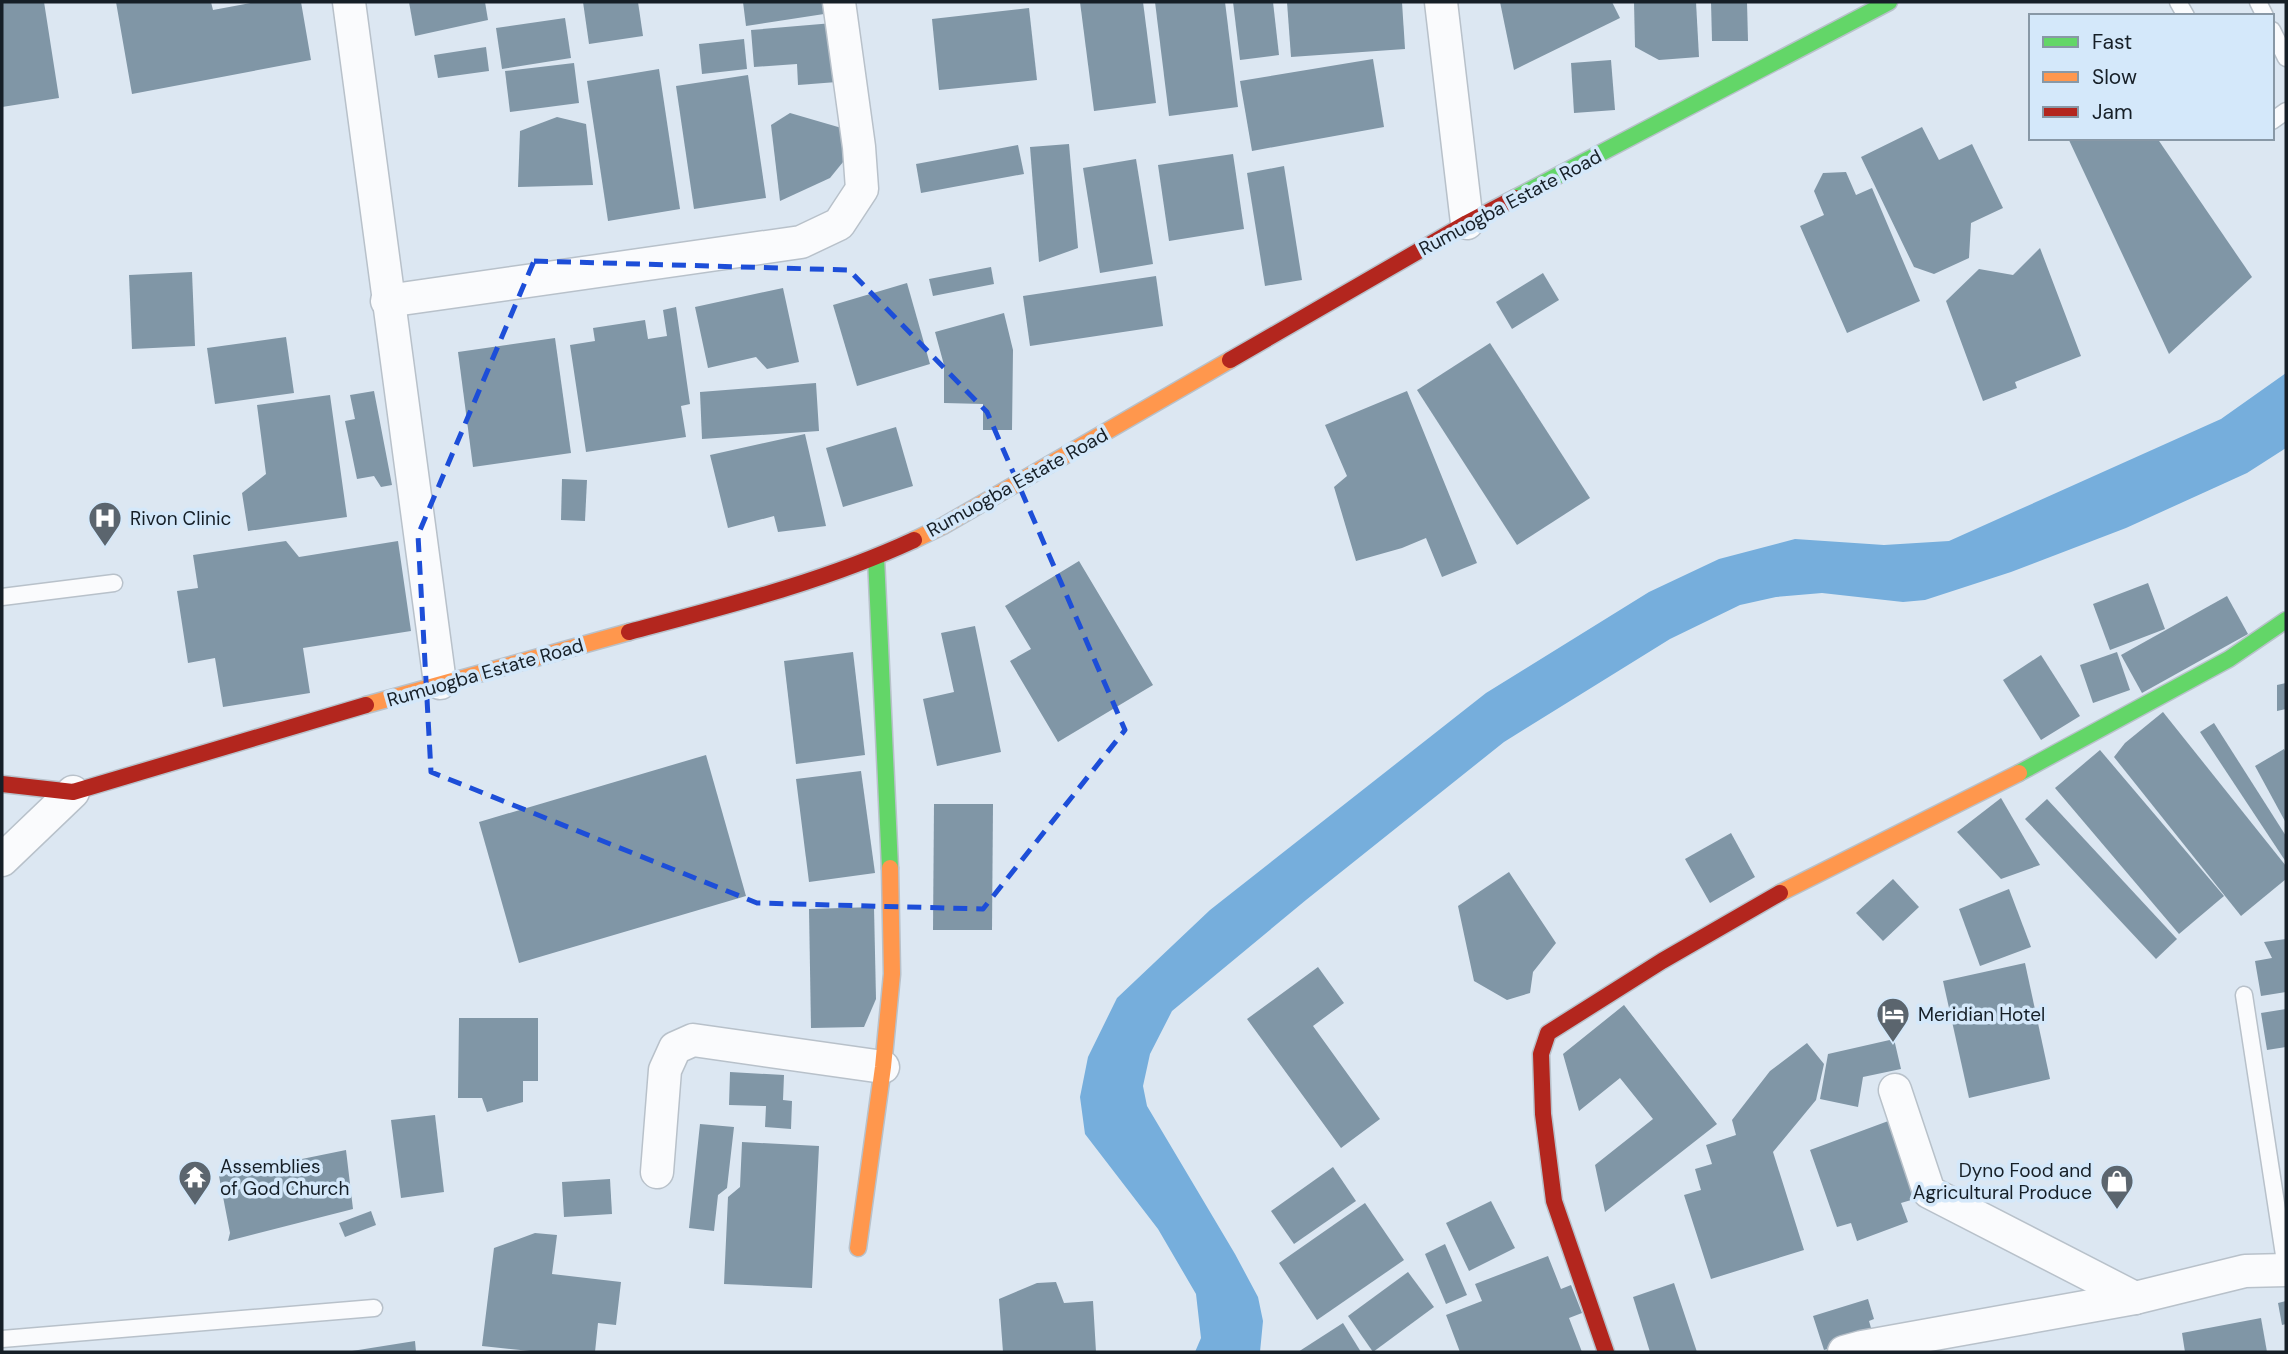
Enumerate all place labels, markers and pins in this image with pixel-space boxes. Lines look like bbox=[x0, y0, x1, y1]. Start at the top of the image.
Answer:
hospital icon: Rivon Clinic bbox=[86, 499, 124, 548]
place label: Rivon Clinic bbox=[130, 506, 231, 531]
hotel icon: Meridian Hotel bbox=[1874, 995, 1912, 1044]
place label: Meridian Hotel bbox=[1918, 1002, 2045, 1027]
place label: Assemblies of God Church bbox=[220, 1154, 349, 1201]
temple icon: Assemblies of God Church bbox=[176, 1158, 214, 1207]
place label: Dyno Food and Agricultural Produce bbox=[1913, 1158, 2092, 1205]
shop icon: Dyno Food and Agricultural Produce bbox=[2098, 1162, 2136, 1211]

